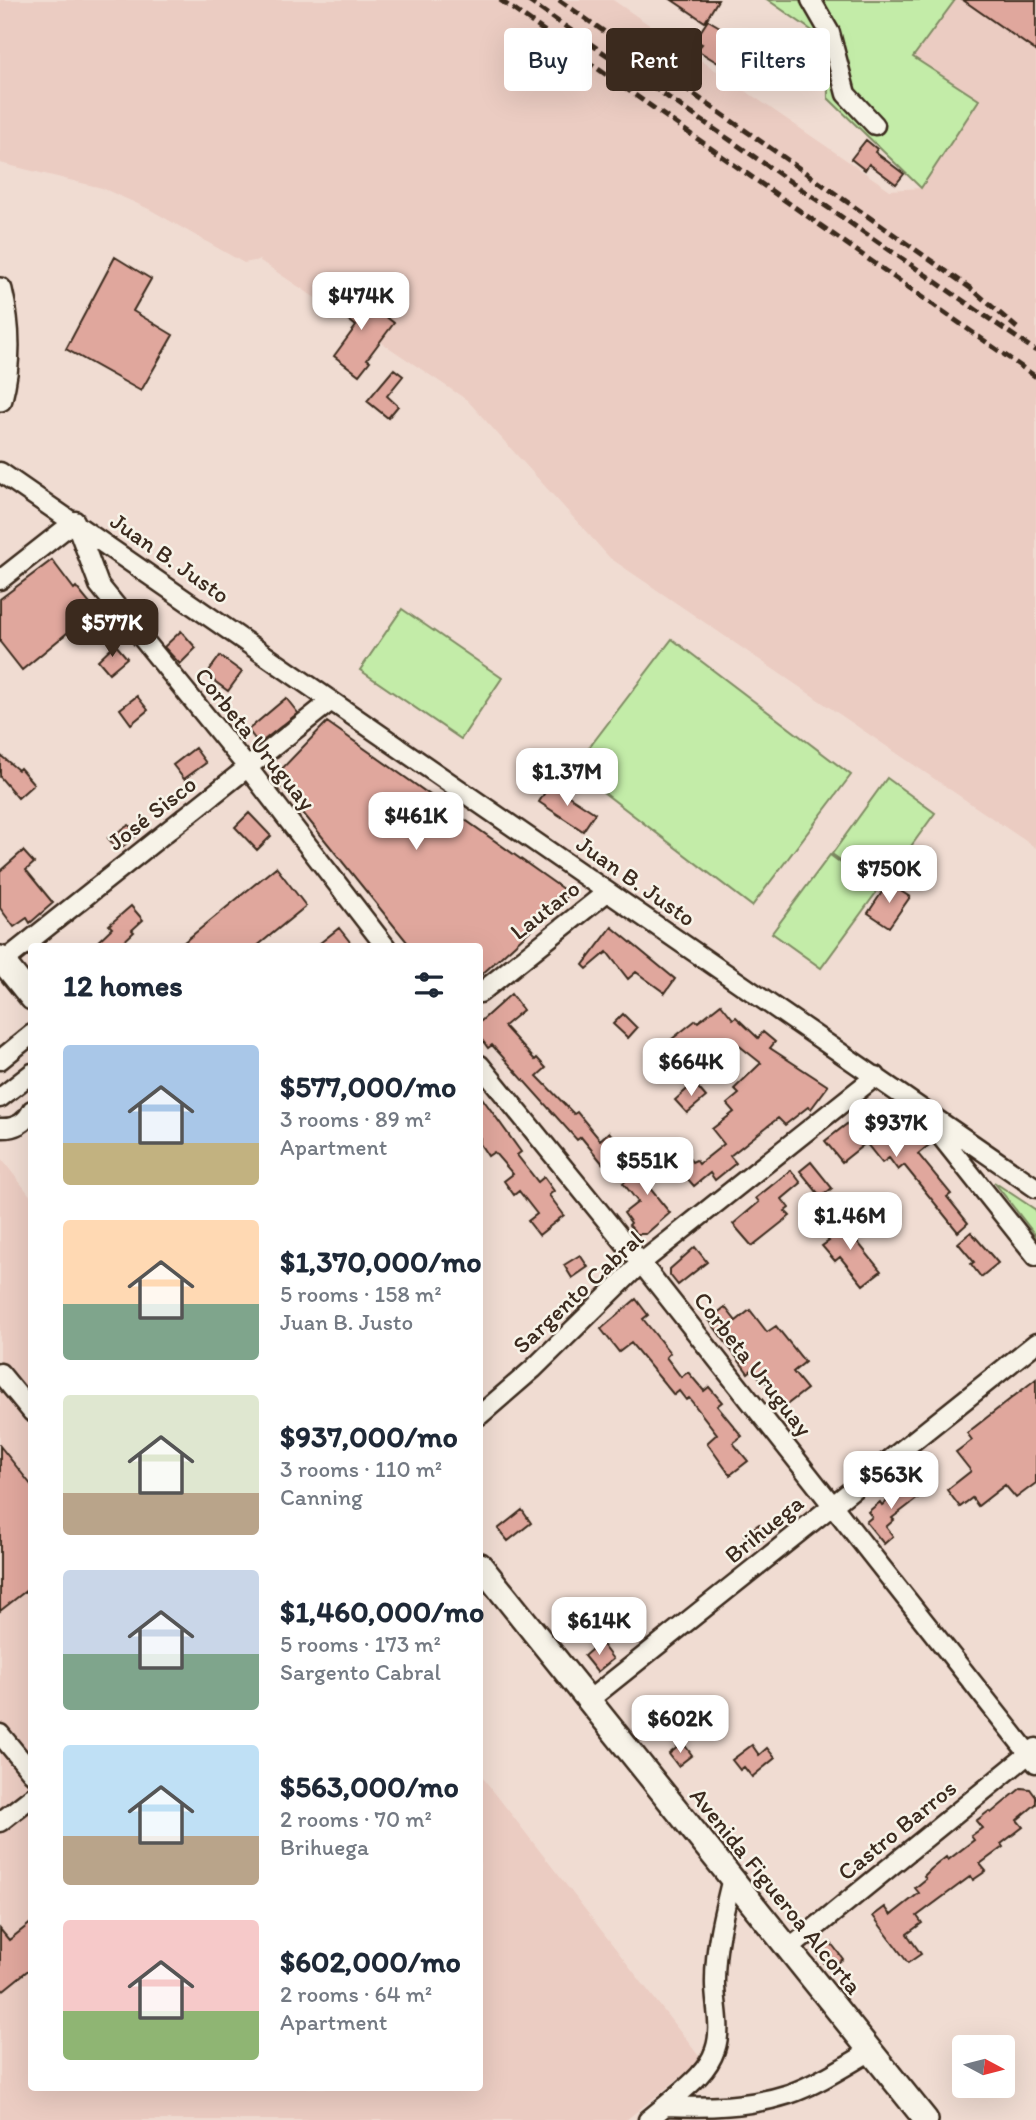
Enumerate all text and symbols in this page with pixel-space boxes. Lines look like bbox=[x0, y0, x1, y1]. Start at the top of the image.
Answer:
chip: Buy bbox=[504, 28, 592, 91]
chip: Rent bbox=[606, 28, 702, 91]
chip: Filters bbox=[716, 28, 830, 91]
pin: $474K bbox=[312, 272, 410, 332]
text: $474K bbox=[328, 281, 394, 309]
street label: Juan B. Justo bbox=[105, 506, 236, 609]
pin: $577K bbox=[63, 600, 161, 659]
text: $577K bbox=[81, 608, 143, 636]
street label: Corbeta Uruguay bbox=[189, 661, 322, 817]
pin: $1.37M bbox=[510, 748, 624, 808]
text: $1.37M bbox=[532, 757, 602, 785]
street label: José Sisco bbox=[101, 769, 202, 856]
pin: $461K bbox=[367, 792, 465, 852]
text: $461K bbox=[384, 801, 448, 829]
street label: Juan B. Justo bbox=[571, 829, 702, 932]
pin: $750K bbox=[840, 846, 938, 905]
text: $750K bbox=[857, 854, 921, 882]
street label: Lautaro bbox=[504, 873, 585, 946]
icon: filters bbox=[410, 966, 448, 1004]
text: 12 homes bbox=[63, 967, 183, 1004]
pin: $664K bbox=[642, 1038, 740, 1098]
text: $664K bbox=[659, 1047, 723, 1075]
text: $577,000/mo bbox=[280, 1068, 456, 1105]
icon: home bbox=[119, 1073, 203, 1157]
pin: $937K bbox=[847, 1100, 945, 1159]
text: 3 rooms · 89 m² bbox=[280, 1105, 431, 1133]
text: $937K bbox=[865, 1108, 927, 1136]
text: Apartment bbox=[280, 1133, 387, 1161]
pin: $551K bbox=[598, 1138, 696, 1197]
text: $551K bbox=[616, 1146, 678, 1174]
pin: $1.46M bbox=[793, 1192, 907, 1252]
text: $1.46M bbox=[814, 1201, 886, 1229]
street label: Sargento Cabral bbox=[506, 1224, 649, 1359]
text: $1,370,000/mo bbox=[280, 1243, 482, 1280]
icon: home bbox=[119, 1248, 203, 1332]
text: 5 rooms · 158 m² bbox=[280, 1280, 442, 1308]
street label: Corbeta Uruguay bbox=[688, 1285, 819, 1442]
text: Juan B. Justo bbox=[280, 1308, 413, 1336]
text: $937,000/mo bbox=[280, 1418, 458, 1455]
icon: home bbox=[119, 1423, 203, 1507]
pin: $563K bbox=[842, 1452, 940, 1511]
text: 3 rooms · 110 m² bbox=[280, 1455, 442, 1483]
text: $563K bbox=[859, 1460, 923, 1488]
text: Canning bbox=[280, 1483, 363, 1511]
street label: Brihuega bbox=[718, 1488, 809, 1569]
text: $1,460,000/mo bbox=[280, 1593, 484, 1630]
icon: home bbox=[119, 1598, 203, 1682]
pin: $614K bbox=[550, 1598, 648, 1657]
text: $614K bbox=[567, 1606, 631, 1634]
text: 5 rooms · 173 m² bbox=[280, 1630, 441, 1658]
text: Sargento Cabral bbox=[280, 1658, 441, 1686]
pin: $602K bbox=[631, 1696, 729, 1755]
text: $602K bbox=[648, 1704, 712, 1732]
text: $563,000/mo bbox=[280, 1768, 459, 1805]
icon: home bbox=[119, 1773, 203, 1857]
street label: Castro Barros bbox=[831, 1773, 962, 1886]
street label: Avenida Figueroa Alcorta bbox=[684, 1781, 869, 2000]
text: 2 rooms · 70 m² bbox=[280, 1805, 432, 1833]
text: Brihuega bbox=[280, 1833, 369, 1861]
text: $602,000/mo bbox=[280, 1943, 461, 1980]
icon: home bbox=[119, 1948, 203, 2032]
text: 2 rooms · 64 m² bbox=[280, 1980, 432, 2008]
text: Apartment bbox=[280, 2008, 387, 2036]
north arrow bbox=[952, 2035, 1015, 2098]
map controls bbox=[952, 2035, 1015, 2098]

